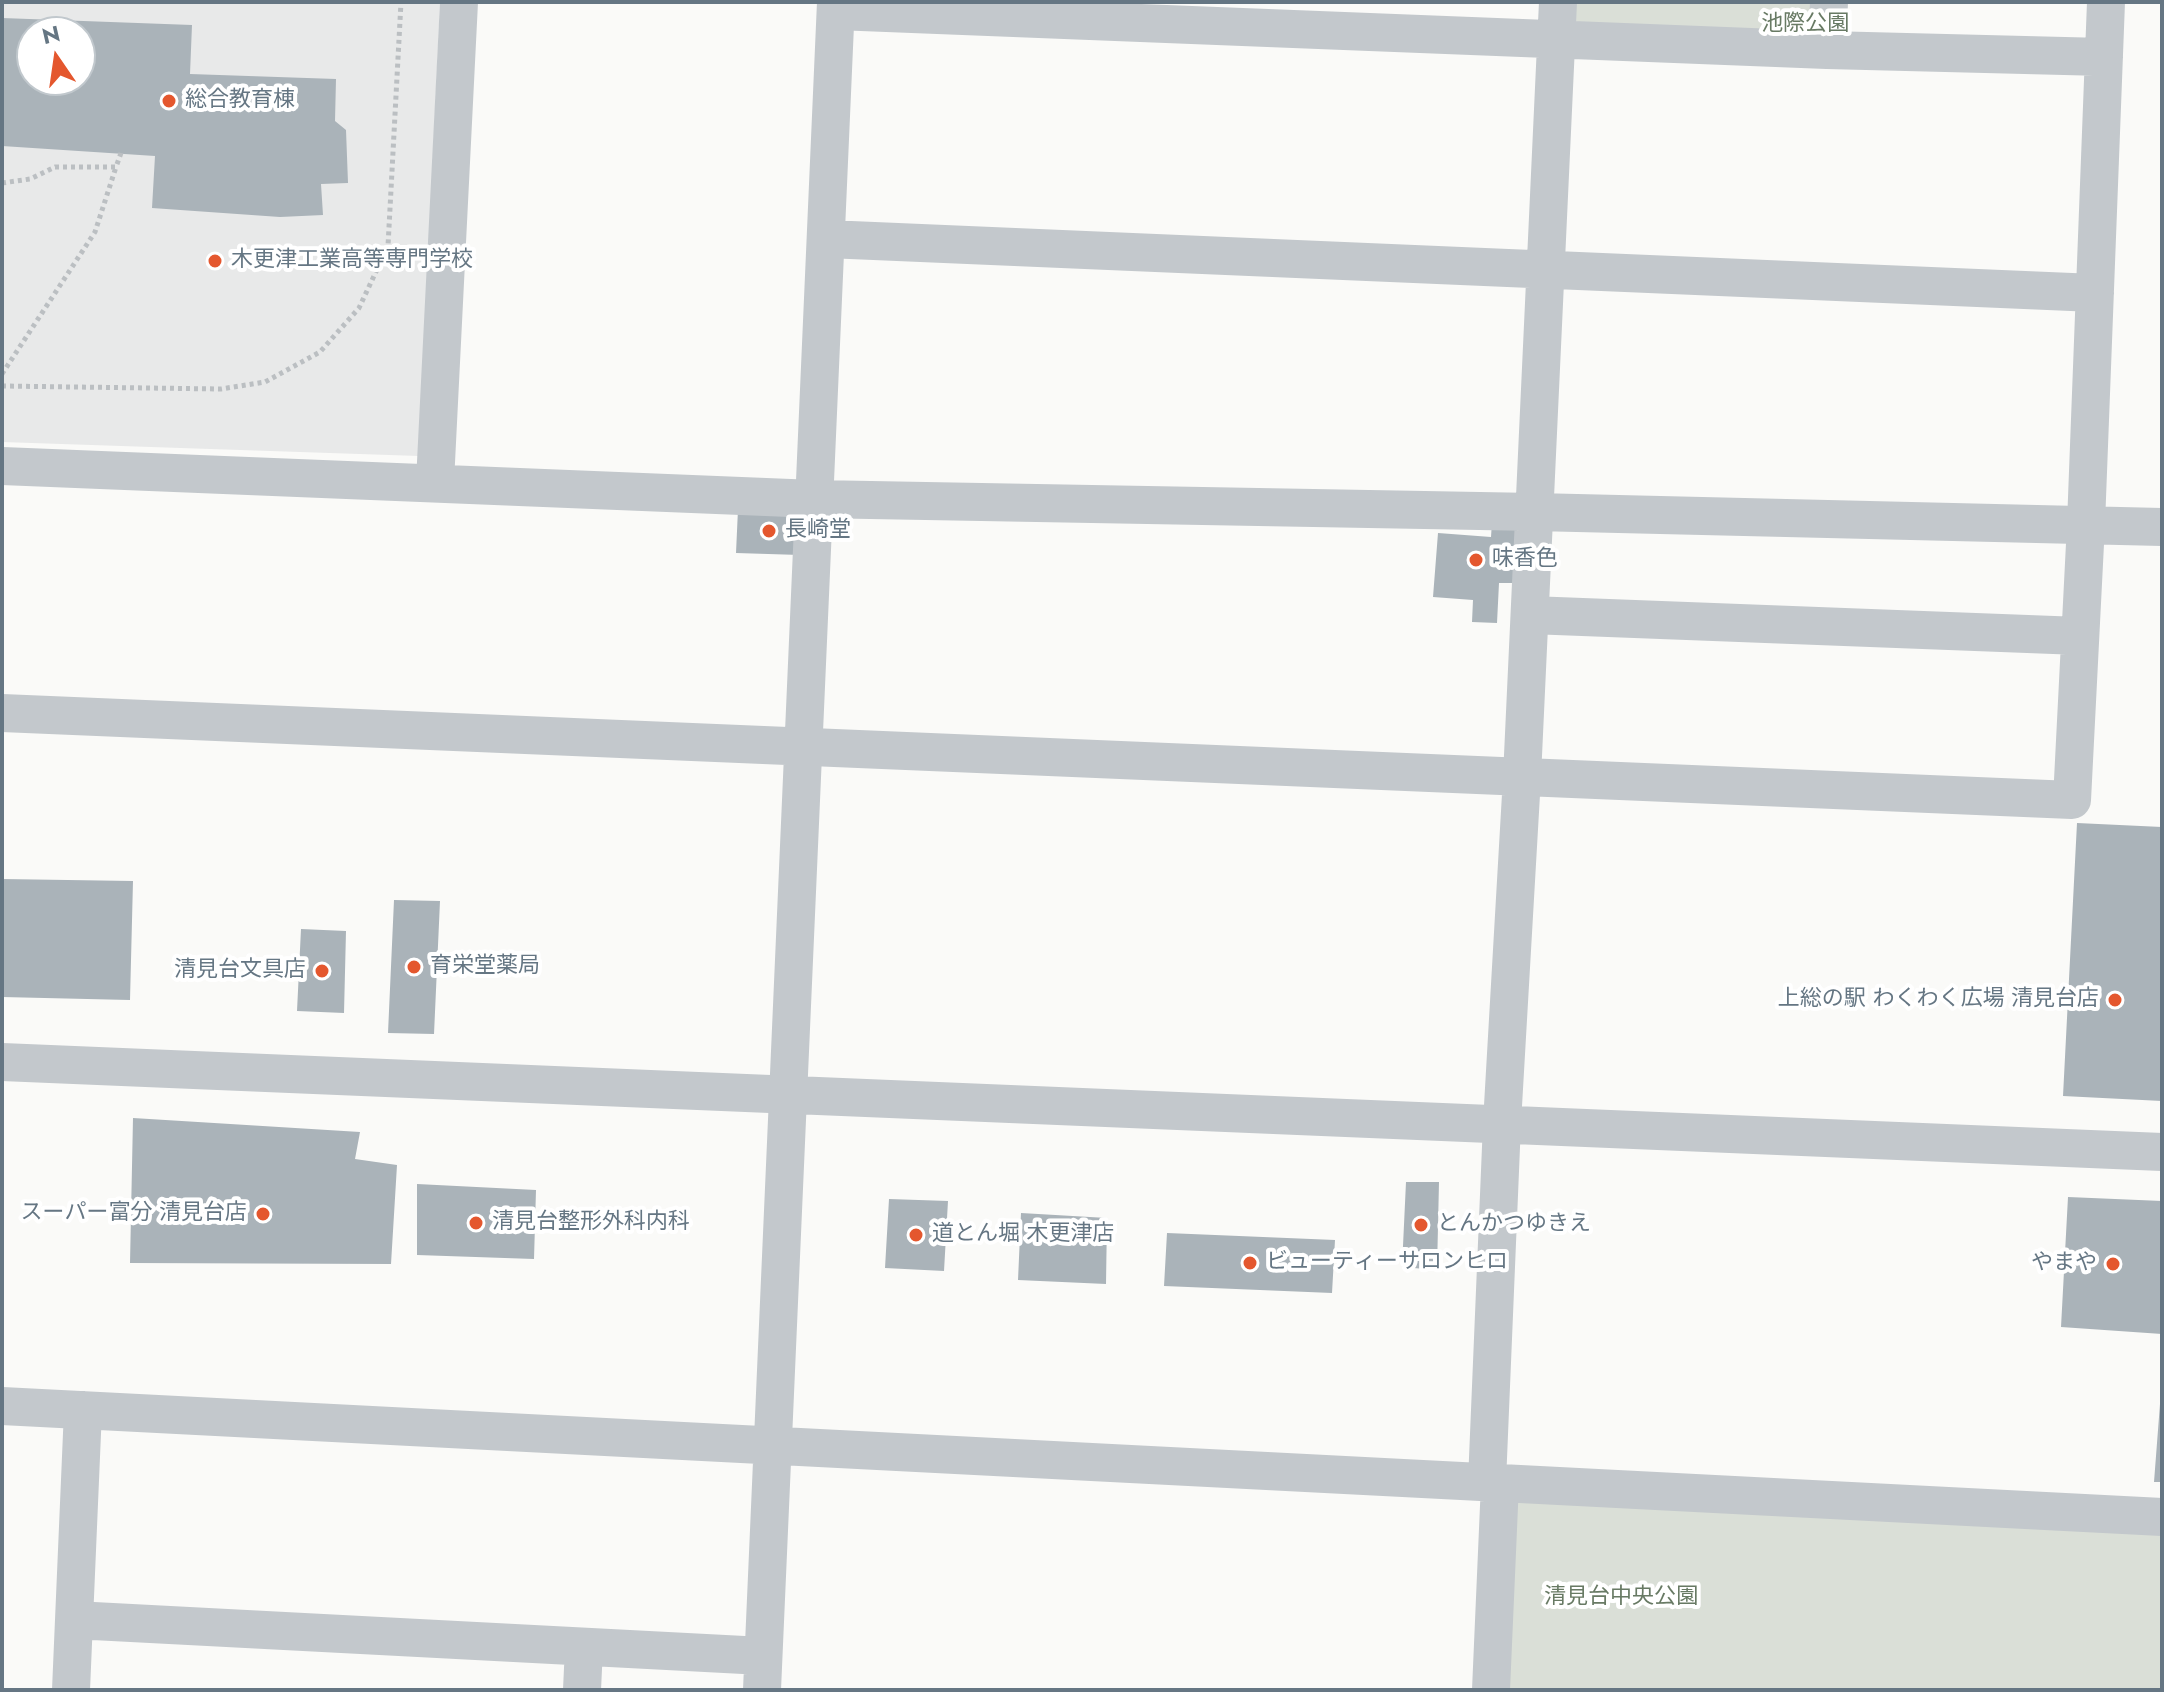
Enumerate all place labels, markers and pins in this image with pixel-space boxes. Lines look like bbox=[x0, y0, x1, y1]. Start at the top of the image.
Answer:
place label: 総合教育棟 bbox=[185, 88, 295, 114]
marker: 総合教育棟 bbox=[160, 92, 178, 110]
place label: 木更津工業高等専門学校 bbox=[231, 248, 473, 274]
marker: 木更津工業高等専門学校 bbox=[206, 252, 224, 270]
place label: 長崎堂 bbox=[785, 518, 851, 544]
marker: 長崎堂 bbox=[760, 522, 778, 540]
place label: 味香色 bbox=[1492, 547, 1558, 573]
marker: 味香色 bbox=[1467, 551, 1485, 569]
place label: 育栄堂薬局 bbox=[430, 954, 540, 980]
place label: 清見台文具店 bbox=[174, 958, 306, 984]
marker: 育栄堂薬局 bbox=[405, 958, 423, 976]
marker: 清見台文具店 bbox=[313, 962, 331, 980]
place label: 上総の駅 わくわく広場 清見台店 bbox=[1778, 987, 2099, 1013]
marker: 上総の駅 わくわく広場 清見台店 bbox=[2106, 991, 2124, 1009]
place label: スーパー富分 清見台店 bbox=[20, 1201, 247, 1227]
marker: スーパー富分 清見台店 bbox=[254, 1205, 272, 1223]
place label: 清見台整形外科内科 bbox=[492, 1210, 690, 1236]
place label: とんかつゆきえ bbox=[1437, 1212, 1591, 1238]
marker: 清見台整形外科内科 bbox=[467, 1214, 485, 1232]
marker: とんかつゆきえ bbox=[1412, 1216, 1430, 1234]
place label: 道とん堀 木更津店 bbox=[932, 1222, 1115, 1248]
marker: 道とん堀 木更津店 bbox=[907, 1226, 925, 1244]
place label: ビューティーサロンヒロ bbox=[1266, 1250, 1508, 1276]
place label: やまや bbox=[2031, 1251, 2097, 1277]
marker: ビューティーサロンヒロ bbox=[1241, 1254, 1259, 1272]
marker: やまや bbox=[2104, 1255, 2122, 1273]

